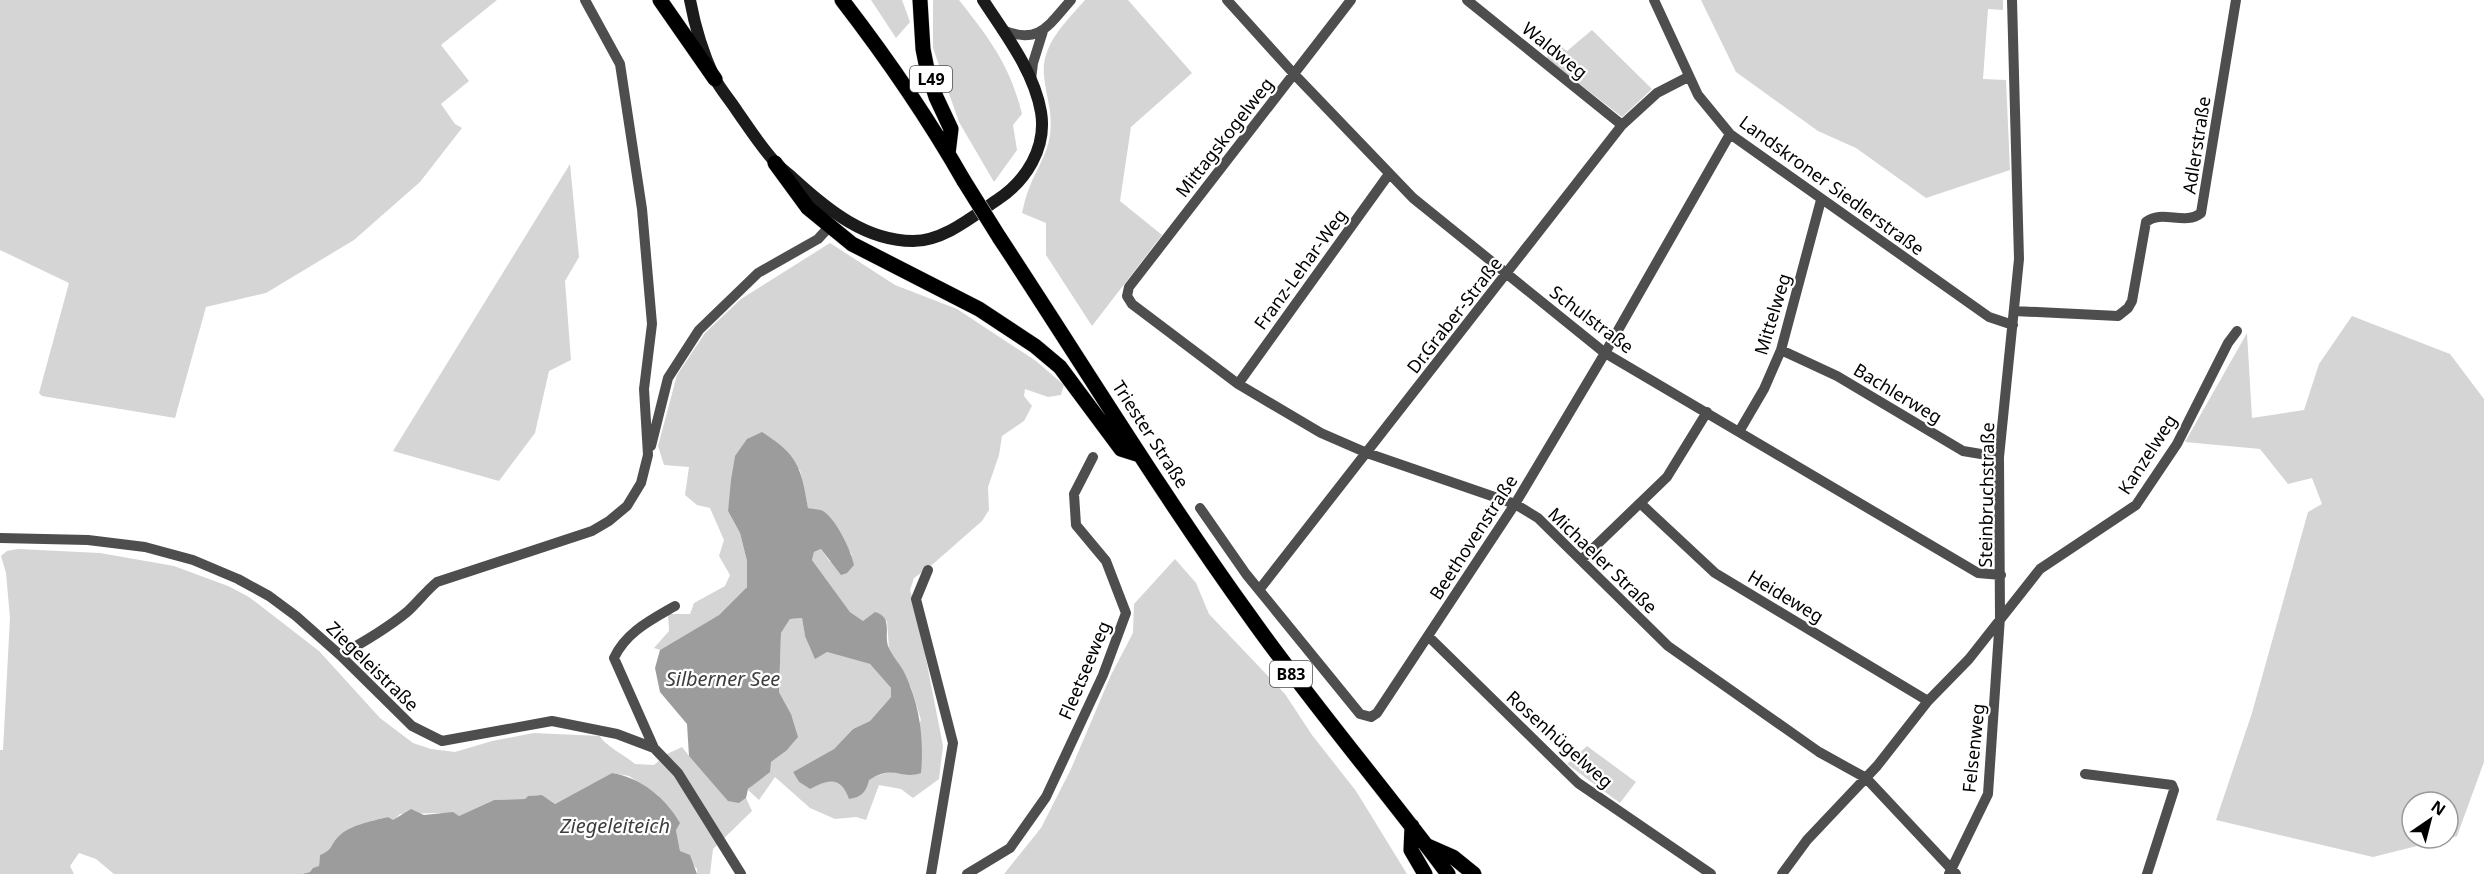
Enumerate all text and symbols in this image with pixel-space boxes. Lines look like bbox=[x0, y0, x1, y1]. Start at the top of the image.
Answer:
street label: Waldweg bbox=[1517, 16, 1593, 84]
road number: L49 bbox=[910, 66, 952, 92]
street label: Mittagskogelweg bbox=[1170, 72, 1278, 202]
street label: Adlerstraße bbox=[2176, 94, 2216, 196]
street label: Landskroner Siedlerstraße bbox=[1735, 110, 1929, 260]
street label: Franz-Lehar-Weg bbox=[1248, 204, 1352, 334]
street label: Dr.Graber-Straße bbox=[1401, 252, 1507, 378]
street label: Mittelweg bbox=[1748, 270, 1796, 358]
street label: Schulstraße bbox=[1545, 280, 1639, 358]
street label: Bachlerweg bbox=[1849, 357, 1947, 429]
street label: Triester Straße bbox=[1107, 376, 1195, 492]
street label: Kanzelweg bbox=[2112, 409, 2182, 499]
street label: Steinbruchstraße bbox=[1973, 422, 1999, 568]
street label: Beethovenstraße bbox=[1424, 470, 1522, 604]
street label: Michaeler Straße bbox=[1543, 502, 1663, 618]
street label: Heideweg bbox=[1744, 564, 1828, 628]
street label: Ziegeleistraße bbox=[322, 616, 424, 716]
street label: Fleetseeweg bbox=[1052, 617, 1116, 723]
road number: B83 bbox=[1270, 661, 1312, 687]
water label: Silberner See bbox=[666, 665, 780, 692]
street label: Rosenhügelweg bbox=[1502, 685, 1618, 793]
street label: Felsenweg bbox=[1956, 702, 1990, 794]
north arrow bbox=[2400, 790, 2460, 850]
text: N bbox=[2427, 795, 2450, 820]
water label: Ziegeleiteich bbox=[559, 812, 670, 839]

